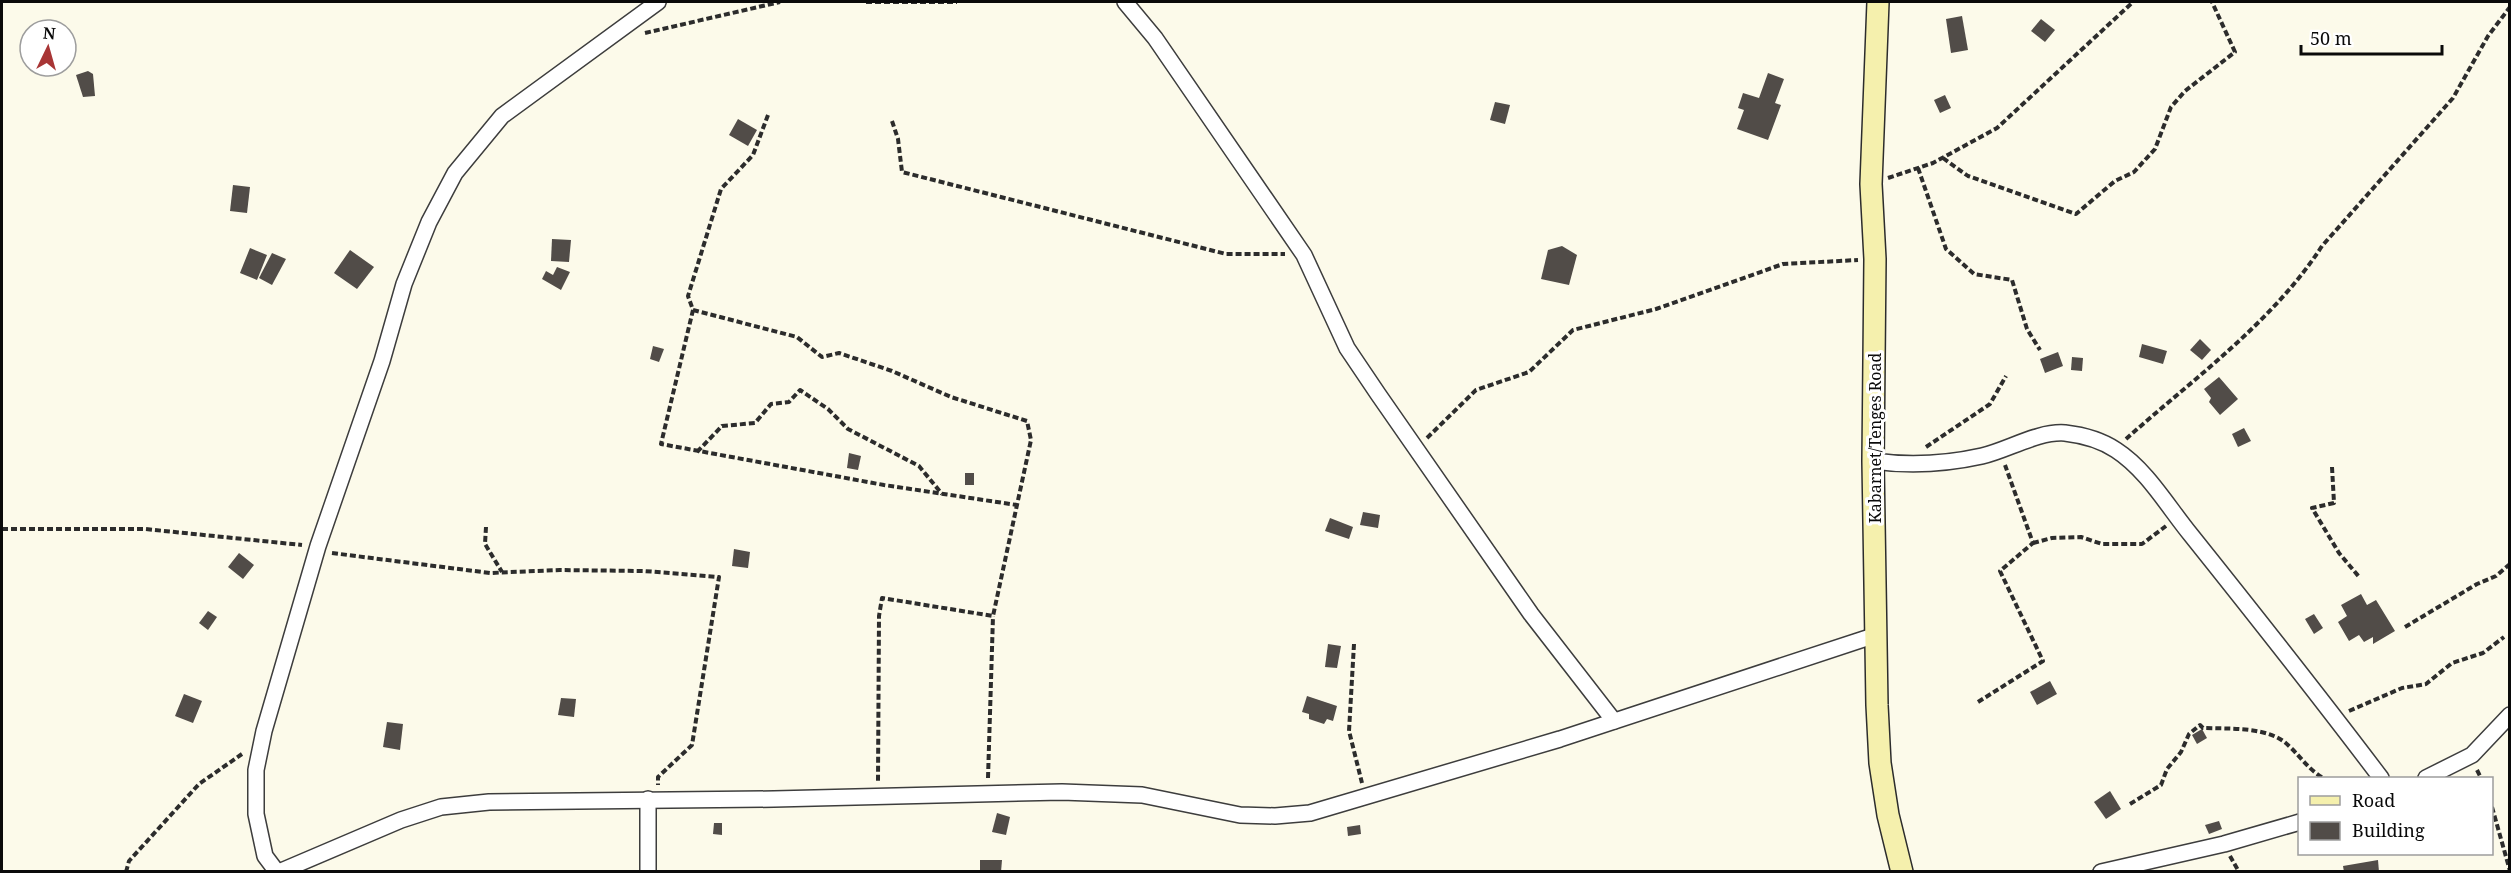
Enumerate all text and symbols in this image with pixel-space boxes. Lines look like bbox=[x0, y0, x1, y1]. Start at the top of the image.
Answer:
north arrow bbox=[18, 18, 78, 78]
scale bar bbox=[2301, 18, 2442, 56]
text: N bbox=[42, 22, 57, 45]
text: 50 m bbox=[2310, 26, 2352, 50]
street label: Kabarnet/Tenges Road bbox=[1864, 352, 1886, 523]
legend bbox=[2298, 777, 2493, 855]
text: Road bbox=[2352, 788, 2395, 812]
text: Building bbox=[2352, 818, 2425, 842]

